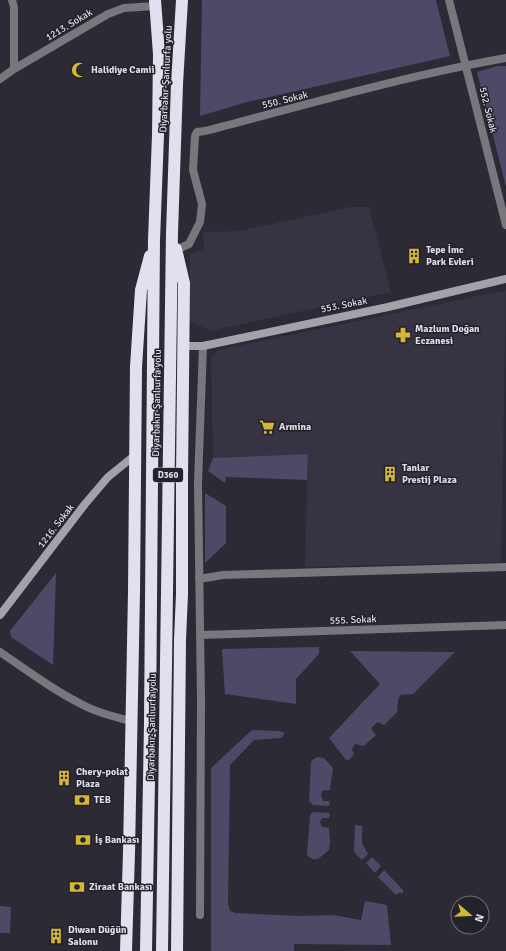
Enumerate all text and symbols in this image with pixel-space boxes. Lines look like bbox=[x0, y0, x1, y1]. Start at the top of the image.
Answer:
street label: 1213. Sokak bbox=[43, 6, 95, 44]
street label: Diyarbakır-Şanlıurfa yolu bbox=[157, 25, 175, 133]
mosque icon: Halidiye Camii bbox=[70, 61, 88, 79]
place label: Halidiye Camii bbox=[91, 64, 155, 76]
street label: 552. Sokak bbox=[477, 86, 499, 134]
street label: 550. Sokak bbox=[261, 89, 309, 111]
place label: Tepe İmc Park Evleri bbox=[426, 243, 474, 268]
building icon: Tepe İmc Park Evleri bbox=[405, 247, 423, 265]
street label: 553. Sokak bbox=[320, 295, 368, 315]
place label: Mazlum Doğan Eczanesi bbox=[415, 323, 480, 347]
pharmacy icon: Mazlum Doğan Eczanesi bbox=[394, 326, 412, 344]
street label: Diyarbakır-Şanlıurfa yolu bbox=[150, 349, 164, 457]
supermarket icon: Armina bbox=[258, 418, 276, 436]
place label: Armina bbox=[279, 421, 311, 433]
place label: Tanlar Prestij Plaza bbox=[402, 462, 457, 486]
building icon: Tanlar Prestij Plaza bbox=[381, 465, 399, 483]
road number: D360 bbox=[153, 468, 183, 482]
street label: 1216. Sokak bbox=[35, 502, 77, 550]
street label: 555. Sokak bbox=[329, 613, 377, 627]
street label: Diyarbakır-Şanlıurfa yolu bbox=[145, 673, 159, 781]
place label: Chery-polat Plaza bbox=[76, 766, 128, 790]
building icon: Chery-polat Plaza bbox=[55, 769, 73, 787]
bank icon: TEB bbox=[73, 791, 91, 809]
place label: TEB bbox=[94, 794, 111, 806]
bank icon: İş Bankası bbox=[74, 831, 92, 849]
place label: İş Bankası bbox=[95, 833, 139, 846]
bank icon: Ziraat Bankası bbox=[68, 878, 86, 896]
place label: Ziraat Bankası bbox=[89, 881, 152, 893]
north arrow bbox=[450, 895, 490, 935]
text: N bbox=[472, 912, 486, 924]
place label: Diwan Düğün Salonu bbox=[68, 924, 127, 948]
building icon: Diwan Düğün Salonu bbox=[47, 927, 65, 945]

